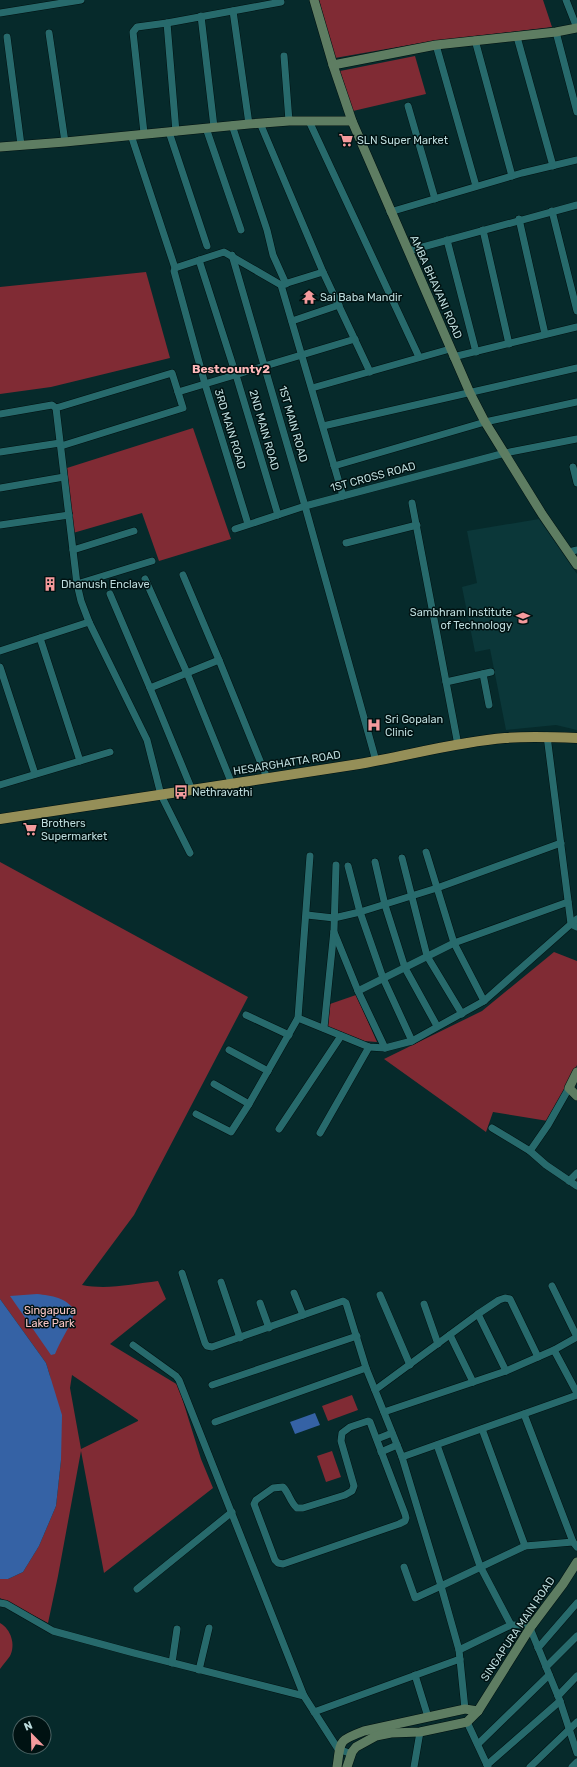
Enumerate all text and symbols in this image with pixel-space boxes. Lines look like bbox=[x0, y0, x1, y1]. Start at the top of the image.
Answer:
supermarket icon: SLN Super Market bbox=[338, 132, 354, 148]
place label: SLN Super Market bbox=[357, 134, 449, 147]
street label: AMBA BHAVANI ROAD bbox=[407, 233, 465, 341]
temple icon: Sai Baba Mandir bbox=[301, 289, 317, 305]
place label: Sai Baba Mandir bbox=[320, 291, 403, 304]
district label: Bestcounty2 bbox=[192, 362, 270, 376]
street label: 1ST MAIN ROAD bbox=[276, 384, 310, 464]
street label: 3RD MAIN ROAD bbox=[212, 387, 248, 471]
street label: 2ND MAIN ROAD bbox=[246, 388, 282, 472]
street label: 1ST CROSS ROAD bbox=[329, 459, 417, 495]
building icon: Dhanush Enclave bbox=[42, 576, 58, 592]
place label: Dhanush Enclave bbox=[61, 578, 150, 591]
place label: Sambhram Institute of Technology bbox=[410, 606, 512, 632]
school or university icon: Sambhram Institute of Technology bbox=[515, 610, 531, 626]
place label: Sri Gopalan Clinic bbox=[385, 713, 443, 739]
hospital icon: Sri Gopalan Clinic bbox=[366, 717, 382, 733]
street label: HESARGHATTA ROAD bbox=[232, 748, 342, 778]
bus stop icon: Nethravathi bbox=[173, 784, 189, 800]
place label: Nethravathi bbox=[192, 786, 252, 799]
place label: Brothers Supermarket bbox=[41, 817, 108, 843]
supermarket icon: Brothers Supermarket bbox=[22, 821, 38, 837]
park label: Singapura Lake Park bbox=[24, 1304, 76, 1330]
street label: SINGAPURA MAIN ROAD bbox=[478, 1574, 558, 1684]
north arrow bbox=[12, 1715, 52, 1755]
text: N bbox=[22, 1719, 35, 1734]

